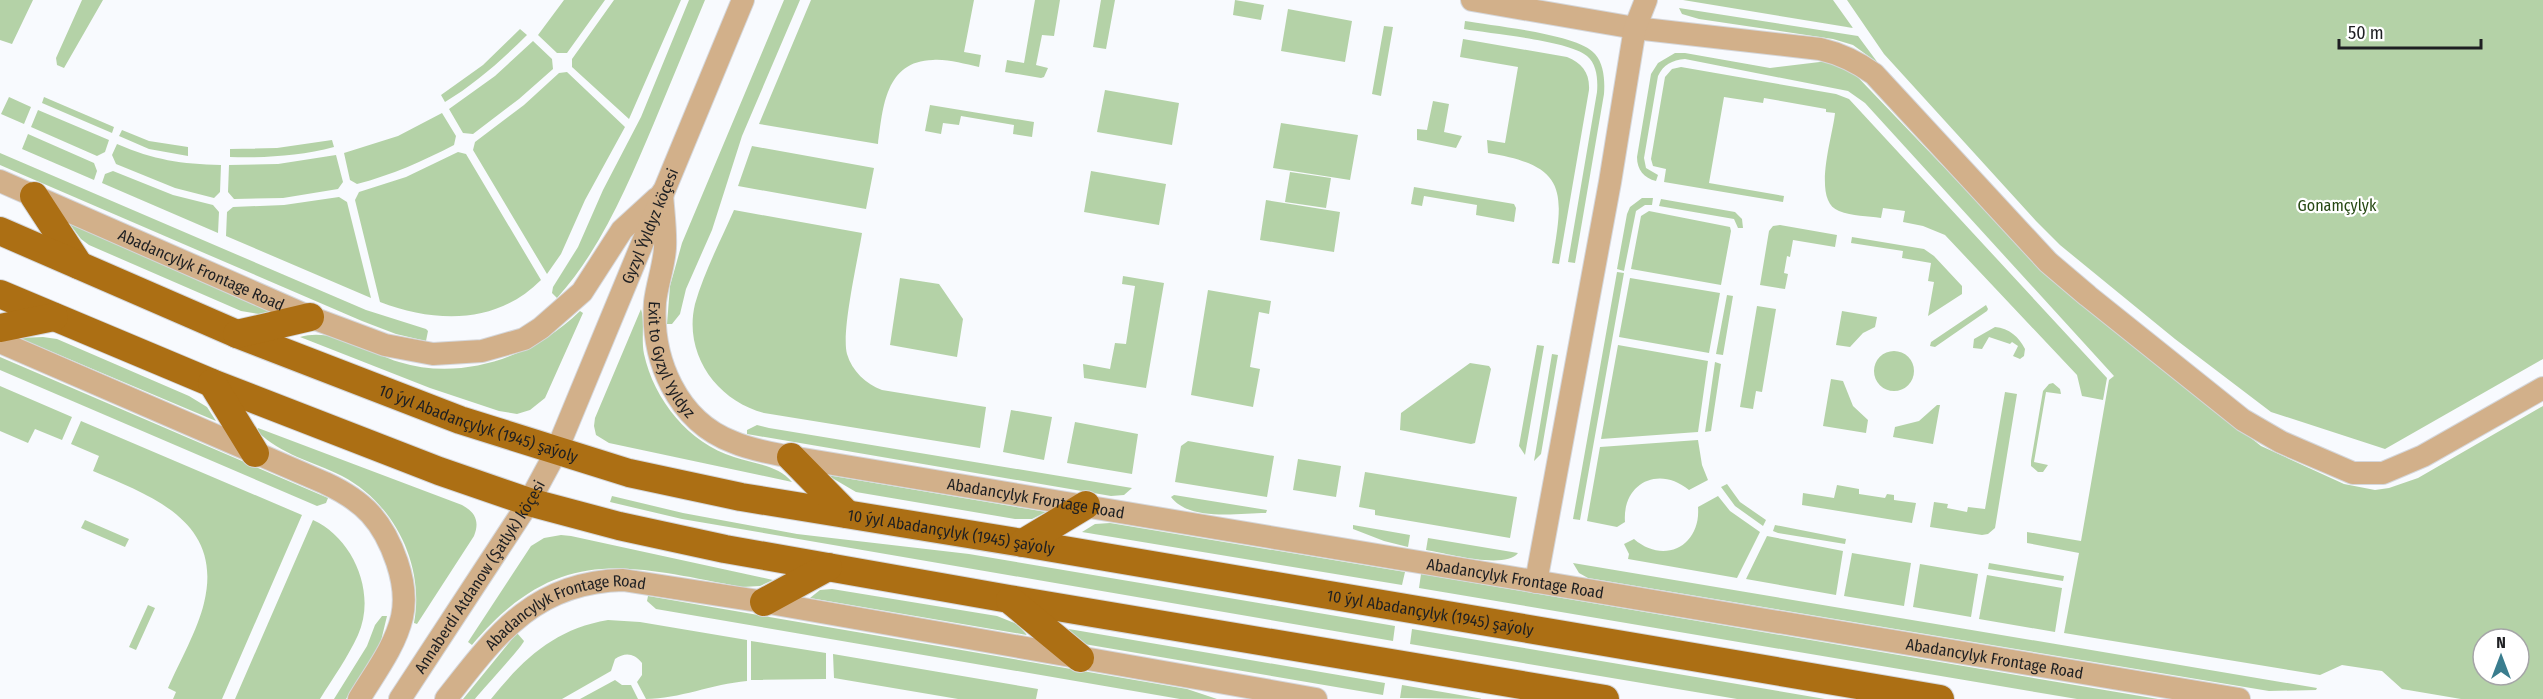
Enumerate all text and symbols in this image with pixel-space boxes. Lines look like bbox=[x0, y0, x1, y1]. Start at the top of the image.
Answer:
scale bar bbox=[2339, 12, 2482, 50]
text: 50 m bbox=[2348, 22, 2384, 44]
street label: Gyzyl Ýyldyz köçesi bbox=[618, 166, 682, 287]
park label: Gonamçylyk bbox=[2298, 196, 2377, 215]
street label: Abadancylyk Frontage Road bbox=[115, 225, 287, 315]
street label: Exit to Gyzyl Yyldyz bbox=[645, 301, 699, 422]
street label: 10 ýyl Abadançylyk (1945) şaýoly bbox=[376, 381, 581, 467]
street label: Abadancylyk Frontage Road bbox=[946, 474, 1126, 523]
street label: Annaberdi Atdanow (Şatlyk) köçesi bbox=[411, 477, 549, 677]
street label: 10 ýyl Abadançylyk (1945) şaýoly bbox=[846, 506, 1057, 558]
street label: Abadancylyk Frontage Road bbox=[1425, 554, 1605, 603]
street label: Abadancylyk Frontage Road bbox=[481, 571, 647, 654]
street label: 10 ýyl Abadançylyk (1945) şaýoly bbox=[1325, 586, 1536, 640]
north arrow bbox=[2471, 627, 2531, 687]
text: N bbox=[2496, 633, 2506, 652]
street label: Abadancylyk Frontage Road bbox=[1905, 635, 2085, 683]

